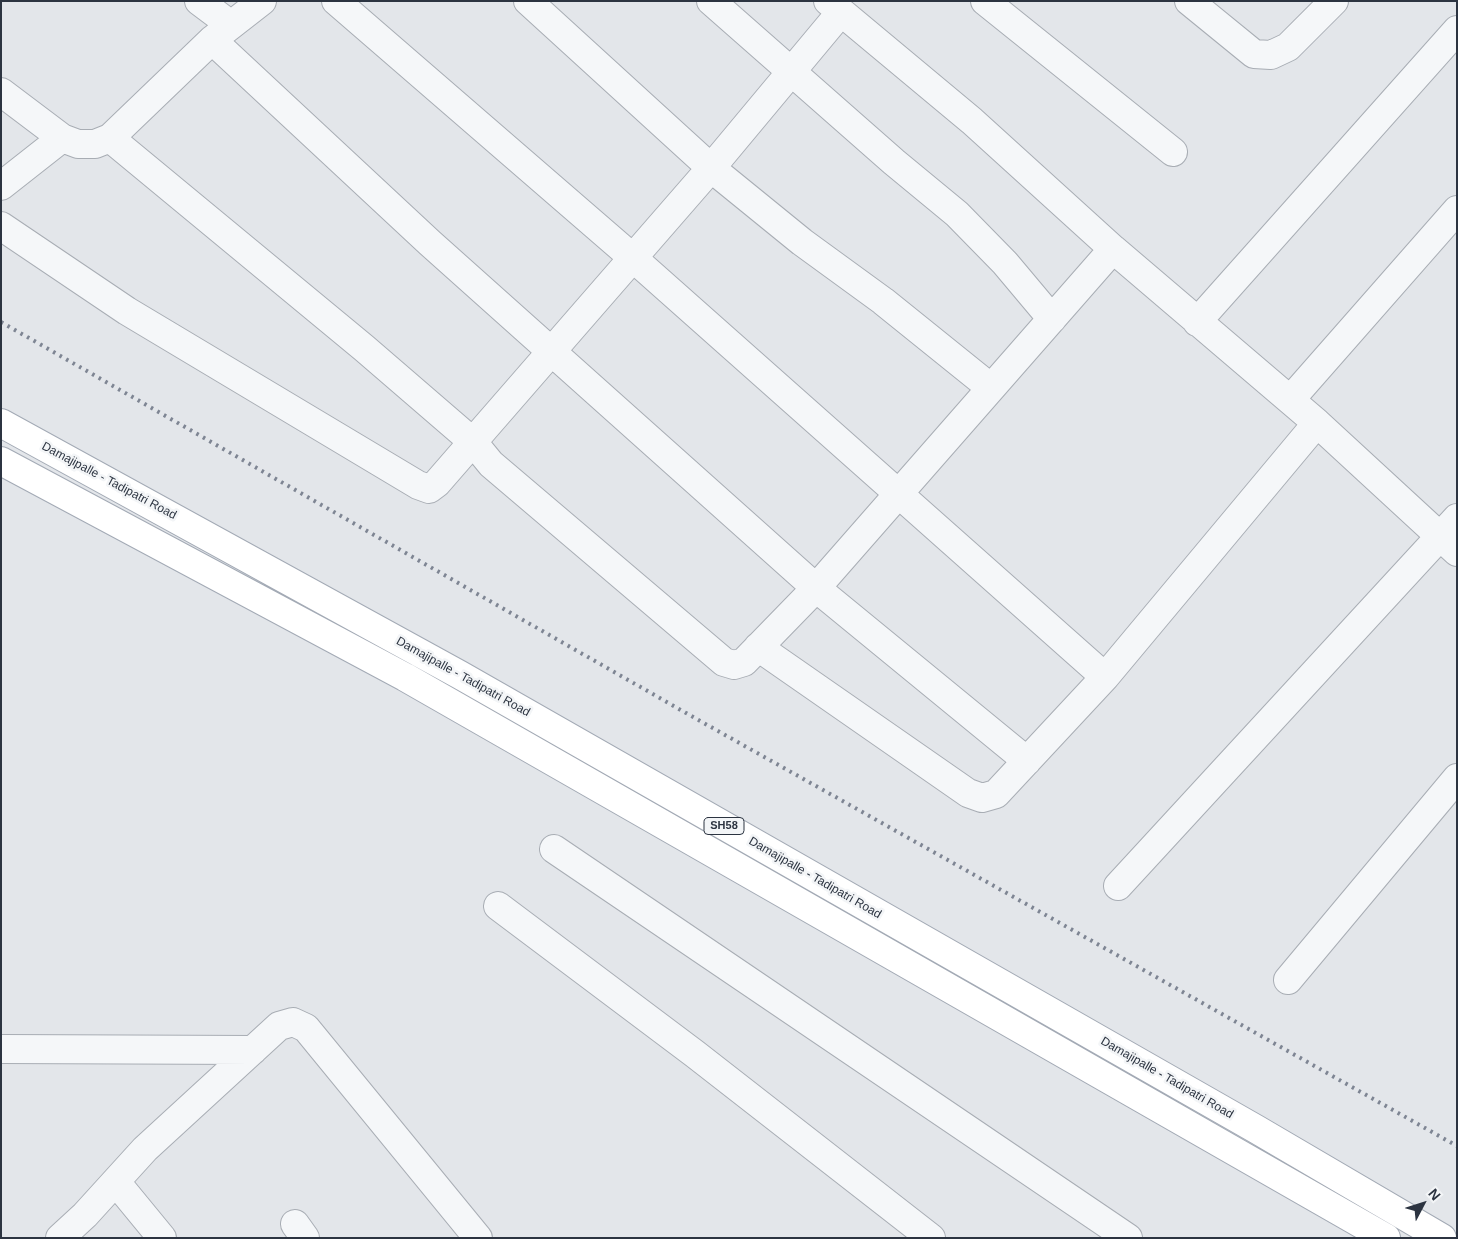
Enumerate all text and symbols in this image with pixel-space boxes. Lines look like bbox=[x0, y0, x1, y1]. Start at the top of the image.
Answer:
street label: Damajipalle - Tadipatri Road bbox=[39, 439, 179, 523]
street label: Damajipalle - Tadipatri Road bbox=[394, 634, 532, 720]
road number: SH58 bbox=[704, 818, 744, 834]
street label: Damajipalle - Tadipatri Road bbox=[746, 834, 884, 922]
street label: Damajipalle - Tadipatri Road bbox=[1098, 1034, 1236, 1122]
north arrow bbox=[1398, 1179, 1448, 1229]
text: N bbox=[1425, 1185, 1444, 1203]

